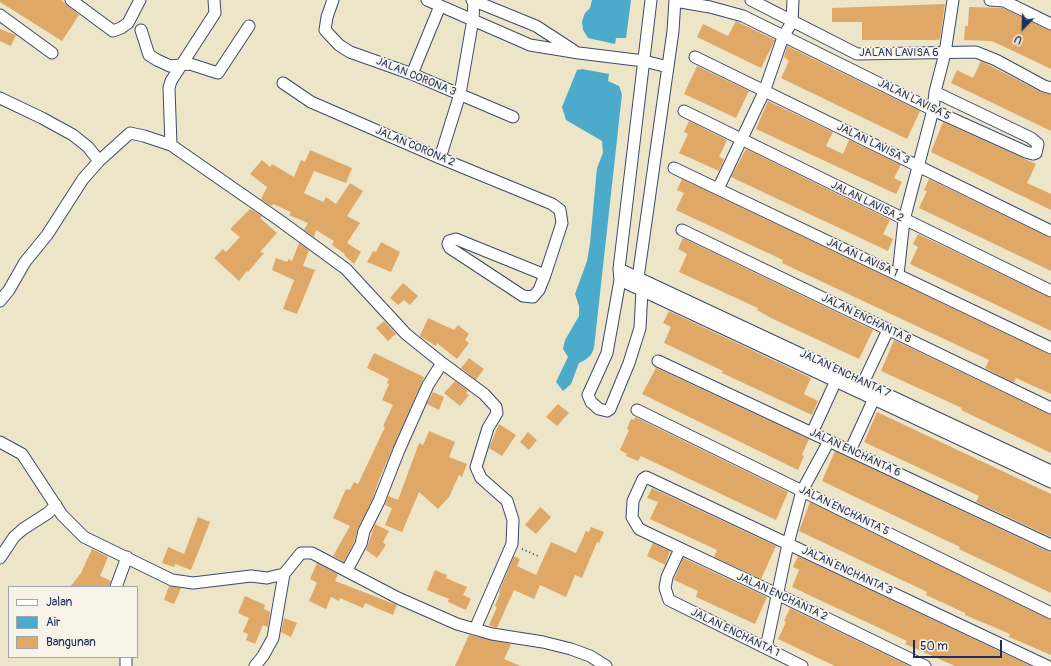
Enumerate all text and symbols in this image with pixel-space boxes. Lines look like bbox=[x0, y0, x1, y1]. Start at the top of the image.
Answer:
north arrow bbox=[1003, 8, 1043, 48]
text: U bbox=[1012, 32, 1024, 47]
street label: JALAN LAVISA 6 bbox=[859, 46, 939, 60]
street label: JALAN CORONA 3 bbox=[374, 55, 458, 99]
street label: JALAN LAVISA 5 bbox=[876, 77, 952, 123]
street label: JALAN LAVISA 3 bbox=[834, 121, 912, 167]
street label: JALAN CORONA 2 bbox=[373, 124, 457, 170]
street label: JALAN LAVISA 2 bbox=[828, 179, 906, 225]
street label: JALAN LAVISA 1 bbox=[824, 236, 900, 280]
street label: JALAN ENCHANTA 8 bbox=[819, 292, 913, 346]
street label: JALAN ENCHANTA 7 bbox=[798, 347, 892, 401]
street label: JALAN ENCHANTA 6 bbox=[807, 426, 903, 480]
street label: JALAN ENCHANTA 5 bbox=[797, 483, 891, 539]
street label: JALAN ENCHANTA 3 bbox=[799, 544, 895, 598]
street label: JALAN ENCHANTA 2 bbox=[734, 570, 830, 624]
legend bbox=[8, 586, 138, 658]
text: Jalan bbox=[46, 595, 72, 610]
street label: JALAN ENCHANTA 1 bbox=[689, 606, 781, 660]
text: Air bbox=[46, 615, 60, 630]
scale bar bbox=[915, 632, 1004, 658]
text: Bangunan bbox=[46, 635, 96, 650]
text: 50 m bbox=[920, 639, 948, 654]

